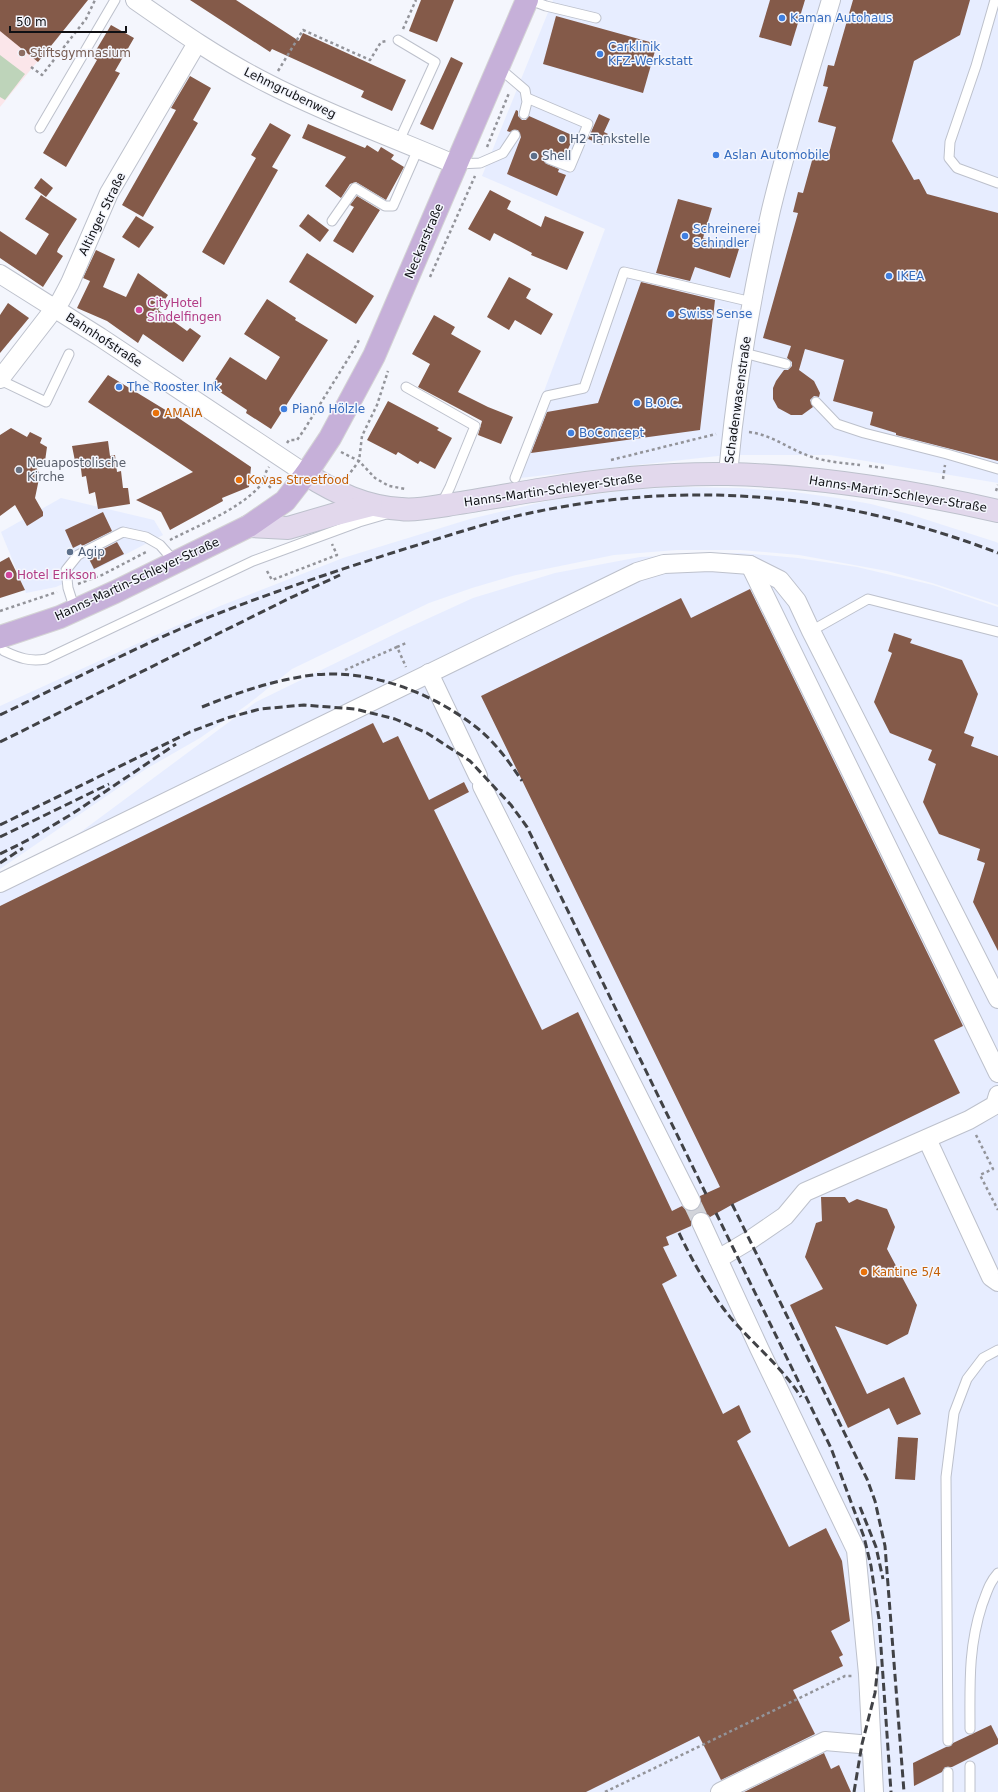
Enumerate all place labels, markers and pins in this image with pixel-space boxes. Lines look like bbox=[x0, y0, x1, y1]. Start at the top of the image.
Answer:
place label: Kaman Autohaus bbox=[790, 11, 892, 25]
marker: Kaman Autohaus bbox=[777, 13, 787, 23]
place label: Carklinik KFZ-Werkstatt bbox=[608, 40, 693, 68]
place label: Stiftsgymnasium bbox=[30, 46, 131, 60]
marker: Stiftsgymnasium bbox=[17, 48, 27, 58]
marker: Carklinik KFZ-Werkstatt bbox=[595, 49, 605, 59]
place label: H2 Tankstelle bbox=[570, 132, 650, 146]
marker: H2 Tankstelle bbox=[557, 134, 567, 144]
place label: Aslan Automobile bbox=[724, 148, 829, 162]
place label: Shell bbox=[542, 149, 571, 163]
marker: Aslan Automobile bbox=[711, 150, 721, 160]
marker: Shell bbox=[529, 151, 539, 161]
place label: Schreinerei Schindler bbox=[693, 222, 761, 250]
marker: Schreinerei Schindler bbox=[680, 231, 690, 241]
place label: IKEA bbox=[897, 269, 925, 283]
marker: IKEA bbox=[884, 271, 894, 281]
place label: CityHotel Sindelfingen bbox=[147, 296, 222, 324]
marker: CityHotel Sindelfingen bbox=[134, 305, 144, 315]
place label: Swiss Sense bbox=[679, 307, 752, 321]
marker: Swiss Sense bbox=[666, 309, 676, 319]
place label: The Rooster Ink bbox=[126, 380, 221, 394]
marker: The Rooster Ink bbox=[114, 382, 124, 392]
place label: B.O.C. bbox=[645, 396, 682, 410]
marker: B.O.C. bbox=[632, 398, 642, 408]
place label: Piano Hölzle bbox=[292, 402, 365, 416]
marker: Piano Hölzle bbox=[279, 404, 289, 414]
place label: AMAIA bbox=[164, 406, 203, 420]
marker: AMAIA bbox=[151, 408, 161, 418]
place label: BoConcept bbox=[579, 426, 644, 440]
marker: BoConcept bbox=[566, 428, 576, 438]
place label: Neuapostolische Kirche bbox=[27, 456, 126, 484]
marker: Neuapostolische Kirche bbox=[14, 465, 24, 475]
place label: Kovas Streetfood bbox=[247, 473, 349, 487]
marker: Kovas Streetfood bbox=[234, 475, 244, 485]
place label: Agip bbox=[78, 545, 105, 559]
marker: Agip bbox=[65, 547, 75, 557]
place label: Hotel Erikson bbox=[17, 568, 97, 582]
marker: Hotel Erikson bbox=[4, 570, 14, 580]
place label: Kantine 5/4 bbox=[872, 1265, 941, 1279]
marker: Kantine 5/4 bbox=[859, 1267, 869, 1277]

